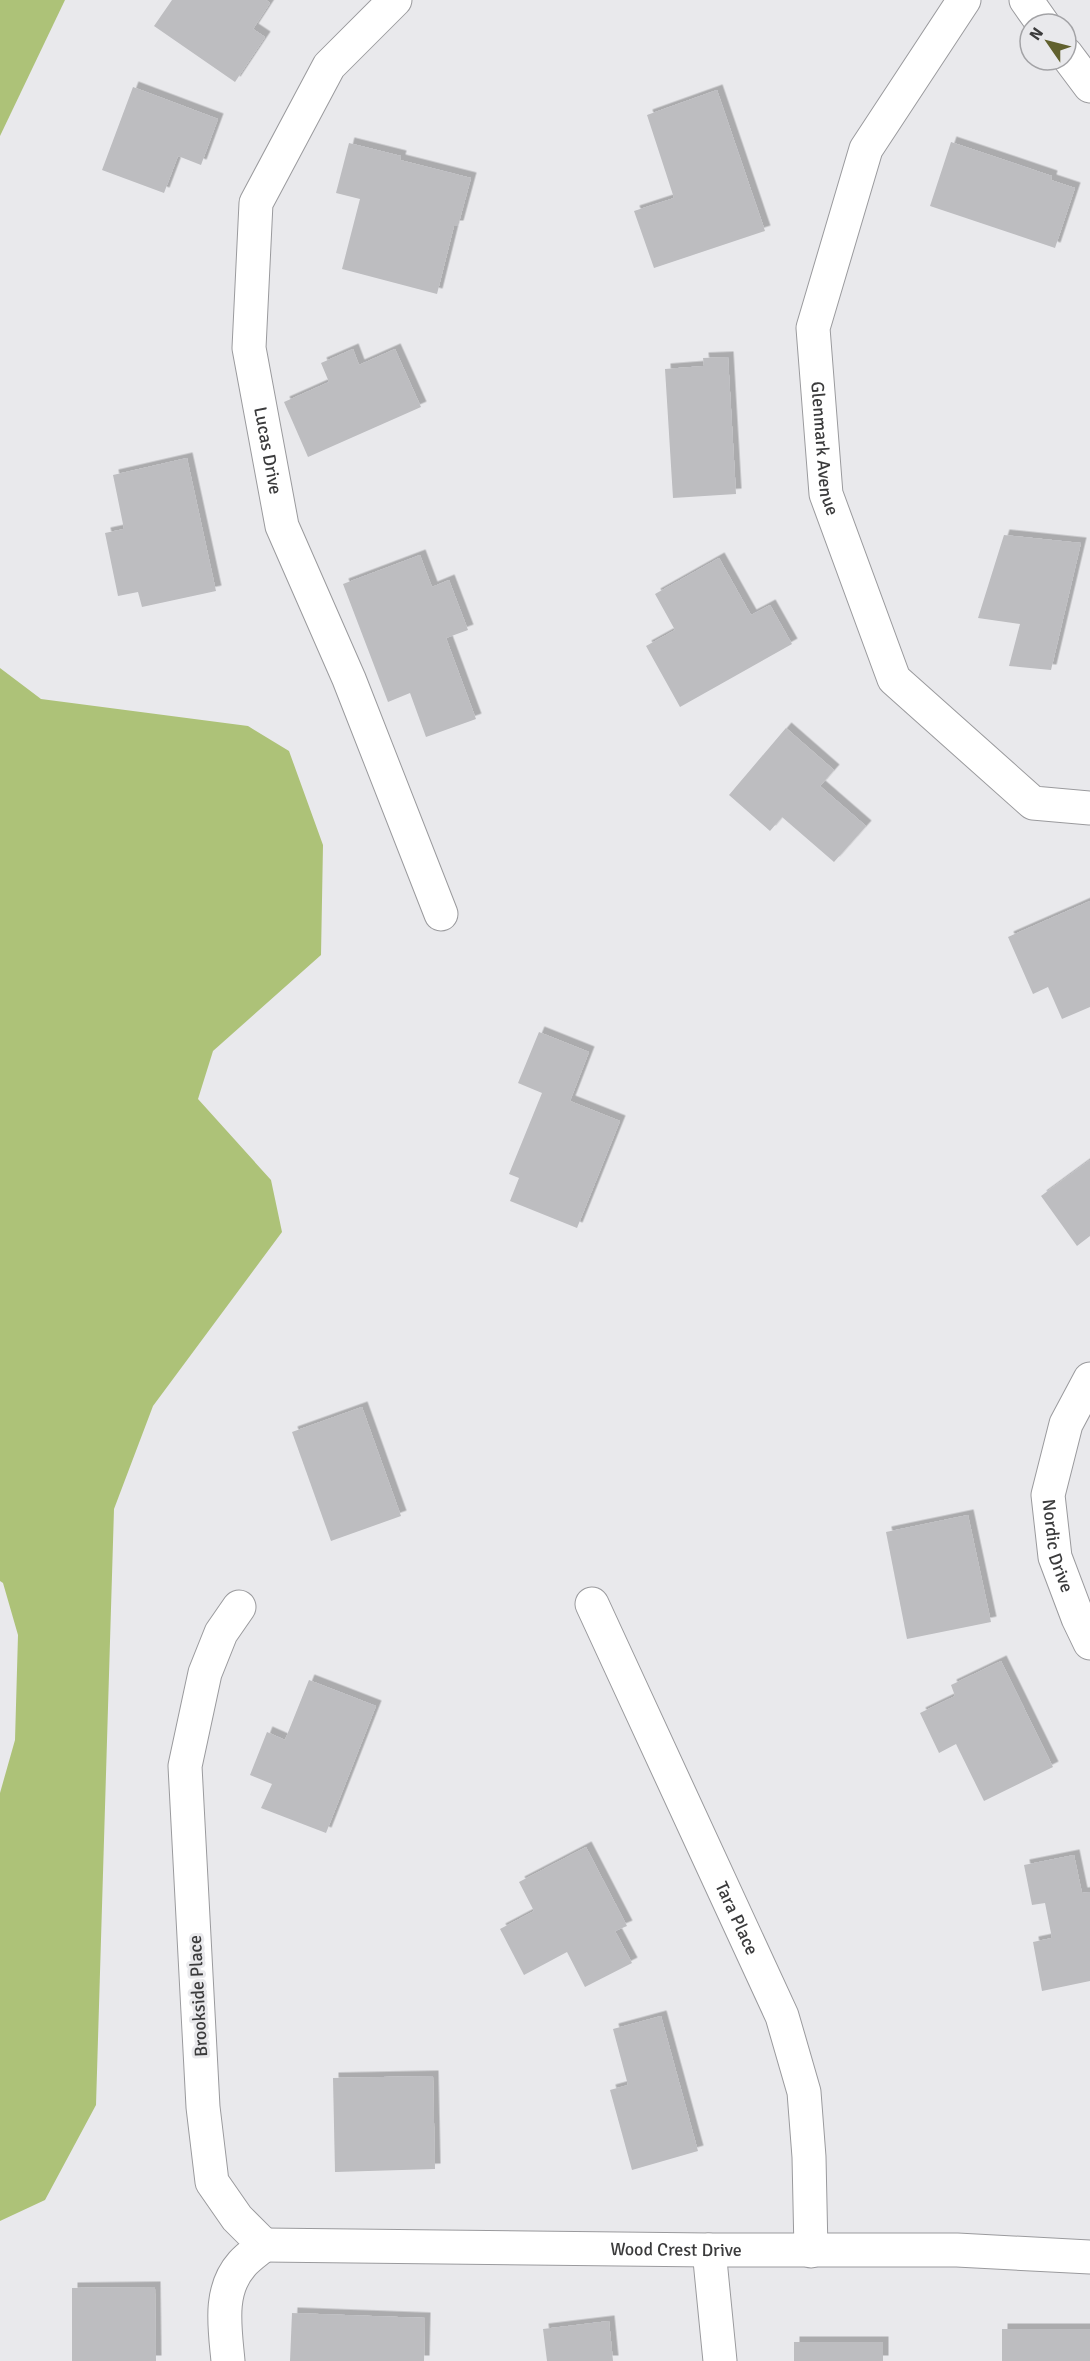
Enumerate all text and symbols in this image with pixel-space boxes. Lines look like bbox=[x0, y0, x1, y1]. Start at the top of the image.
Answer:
north arrow bbox=[1018, 12, 1078, 72]
text: N bbox=[1025, 24, 1048, 44]
street label: Glenmark Avenue bbox=[806, 380, 844, 518]
street label: Lucas Drive bbox=[249, 405, 287, 496]
street label: Nordic Drive bbox=[1038, 1498, 1078, 1595]
street label: Tara Place bbox=[711, 1878, 763, 1958]
street label: Brookside Place bbox=[184, 1935, 212, 2057]
street label: Wood Crest Drive bbox=[610, 2238, 742, 2261]

